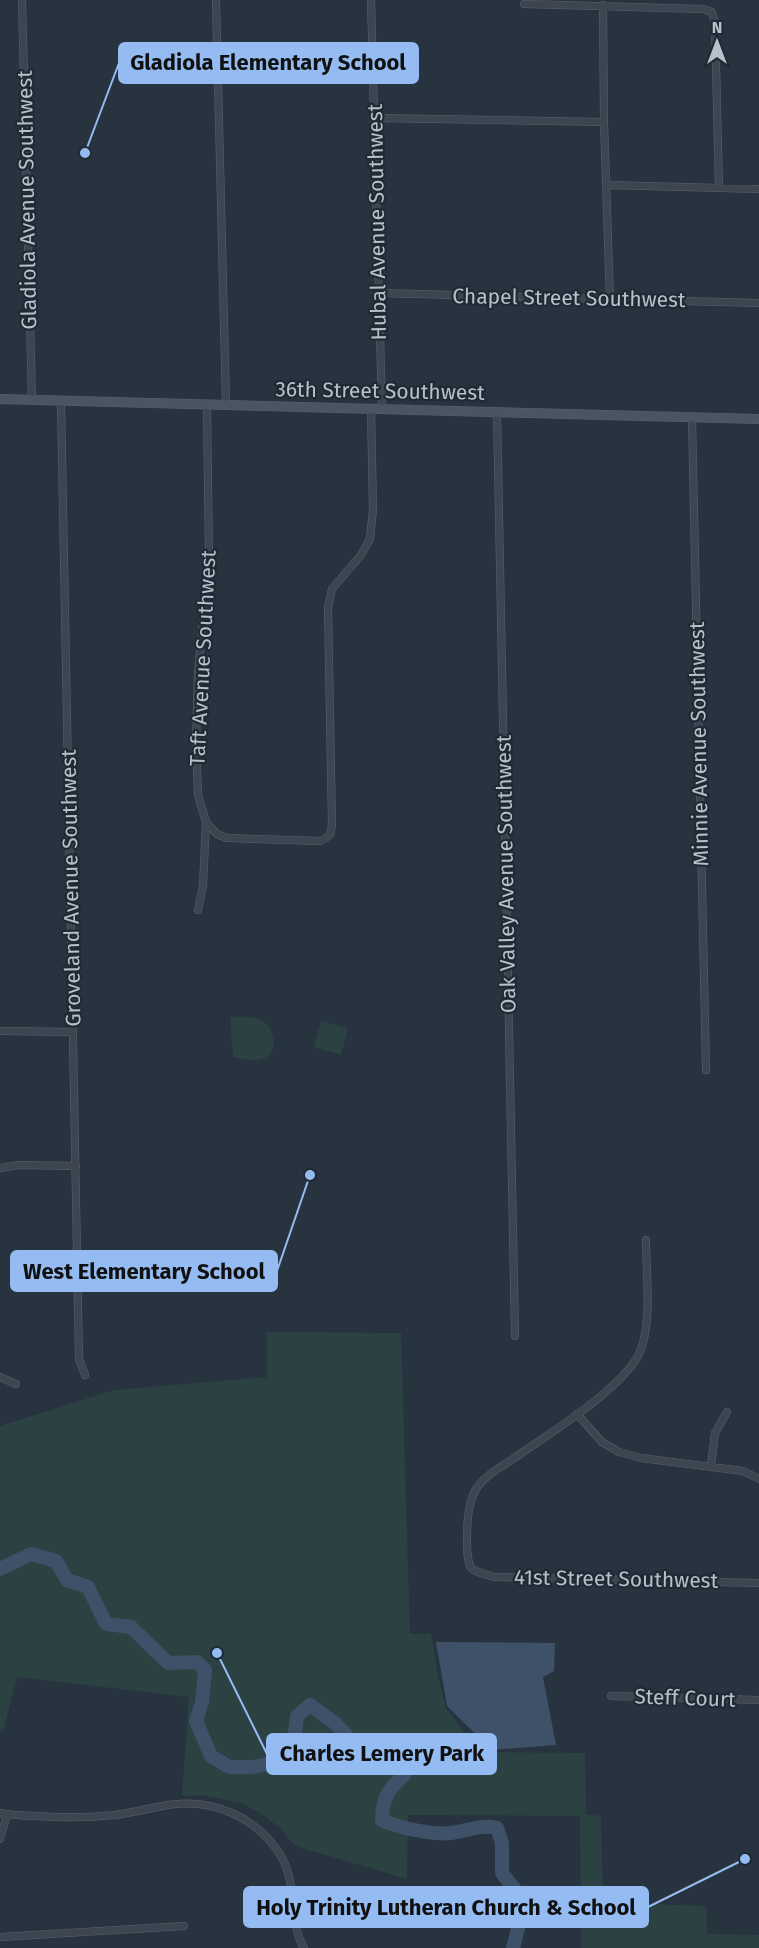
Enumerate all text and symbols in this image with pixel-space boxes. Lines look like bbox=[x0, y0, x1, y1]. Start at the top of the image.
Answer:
north arrow bbox=[687, 12, 747, 72]
text: N bbox=[712, 18, 722, 37]
callout: Gladiola Elementary School bbox=[119, 43, 418, 83]
text: Gladiola Elementary School bbox=[130, 49, 406, 76]
street label: Gladiola Avenue Southwest bbox=[12, 70, 42, 330]
street label: Hubal Avenue Southwest bbox=[362, 103, 392, 341]
street label: Chapel Street Southwest bbox=[452, 283, 686, 313]
street label: 36th Street Southwest bbox=[275, 376, 485, 406]
street label: Taft Avenue Southwest bbox=[184, 549, 222, 767]
street label: Minnie Avenue Southwest bbox=[684, 621, 714, 867]
street label: Oak Valley Avenue Southwest bbox=[491, 734, 521, 1013]
street label: Groveland Avenue Southwest bbox=[56, 749, 86, 1027]
callout: West Elementary School bbox=[11, 1251, 277, 1291]
text: West Elementary School bbox=[23, 1258, 265, 1285]
street label: 41st Street Southwest bbox=[514, 1564, 719, 1594]
street label: Steff Court bbox=[634, 1683, 736, 1713]
callout: Charles Lemery Park bbox=[267, 1734, 496, 1774]
text: Charles Lemery Park bbox=[280, 1740, 485, 1767]
callout: Holy Trinity Lutheran Church & School bbox=[244, 1887, 648, 1927]
text: Holy Trinity Lutheran Church & School bbox=[256, 1894, 636, 1921]

